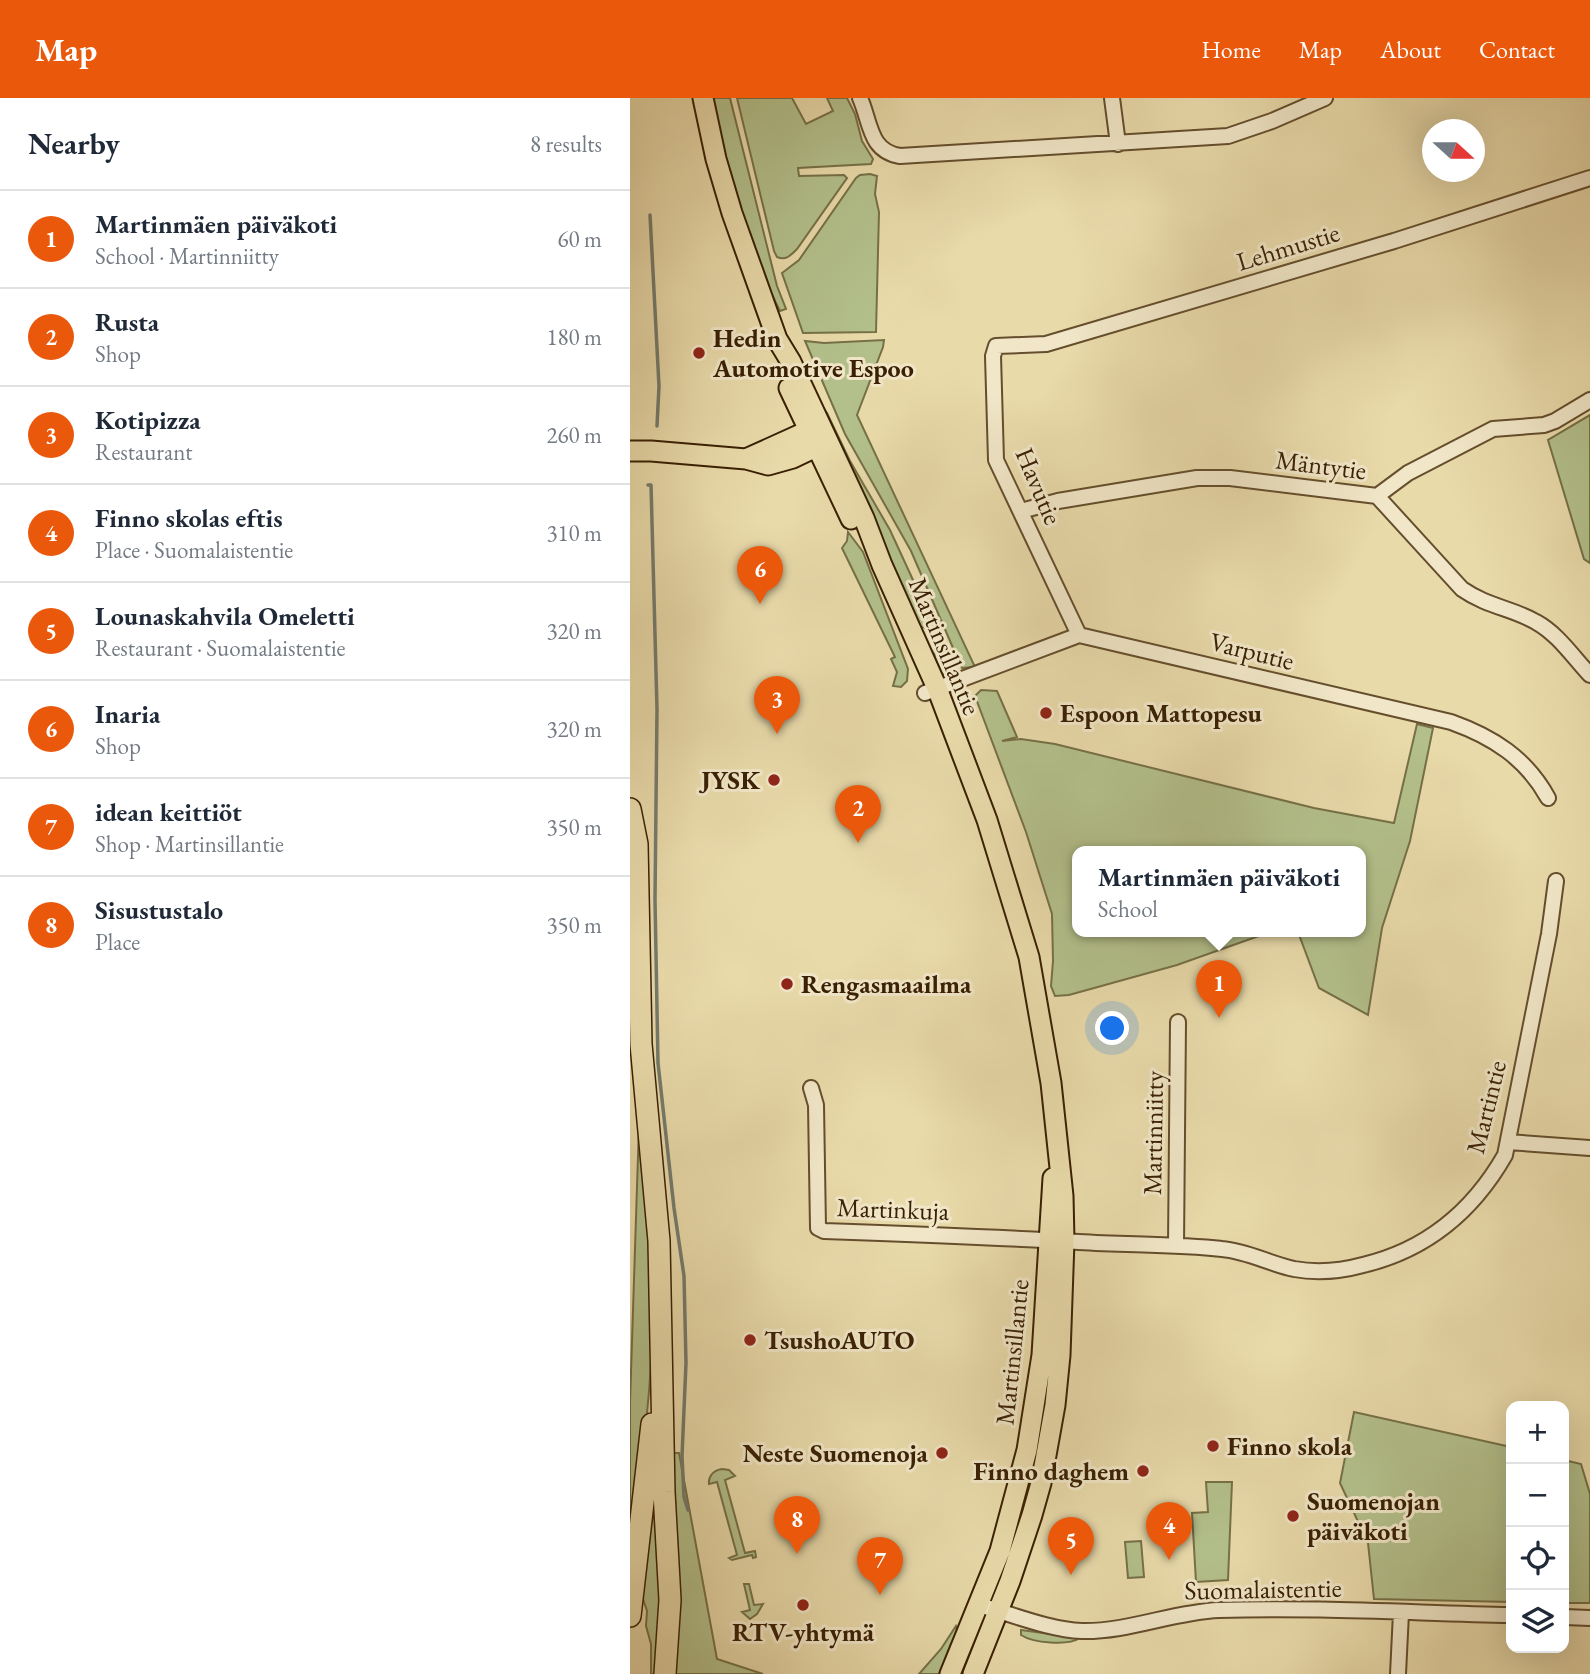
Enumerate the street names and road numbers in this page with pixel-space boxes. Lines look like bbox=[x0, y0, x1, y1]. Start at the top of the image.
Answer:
street label: Lehmustie bbox=[1232, 215, 1344, 279]
street label: Havutie bbox=[1008, 442, 1070, 530]
street label: Mäntytie bbox=[1274, 443, 1368, 487]
street label: Martinsillantie bbox=[901, 572, 989, 720]
street label: Varputie bbox=[1206, 624, 1298, 678]
street label: Martintie bbox=[1458, 1057, 1514, 1157]
street label: Martinniitty bbox=[1135, 1070, 1171, 1195]
street label: Martinkuja bbox=[836, 1190, 950, 1228]
street label: Martinsillantie bbox=[987, 1277, 1037, 1427]
street label: Suomalaistentie bbox=[1184, 1571, 1342, 1607]

